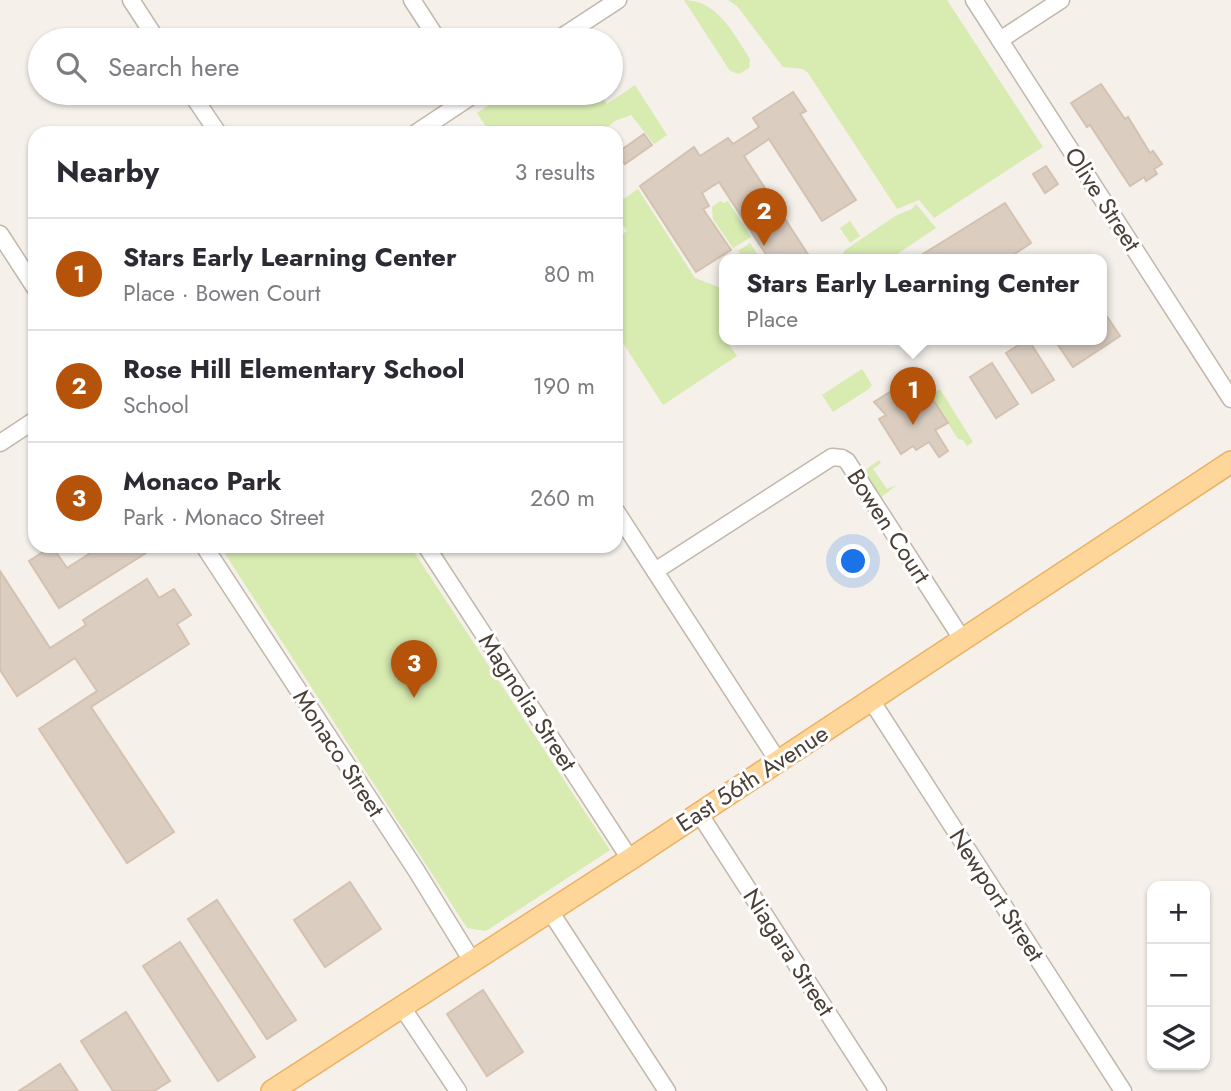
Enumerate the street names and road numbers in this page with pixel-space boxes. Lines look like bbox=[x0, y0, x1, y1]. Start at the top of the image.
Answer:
street label: Olive Street bbox=[1056, 140, 1150, 258]
street label: Bowen Court bbox=[839, 462, 939, 590]
street label: Magnolia Street bbox=[470, 626, 586, 778]
street label: Monaco Street bbox=[285, 682, 393, 824]
street label: East 56th Avenue bbox=[669, 716, 835, 840]
street label: Newport Street bbox=[941, 822, 1053, 969]
street label: Niagara Street bbox=[735, 881, 844, 1023]

